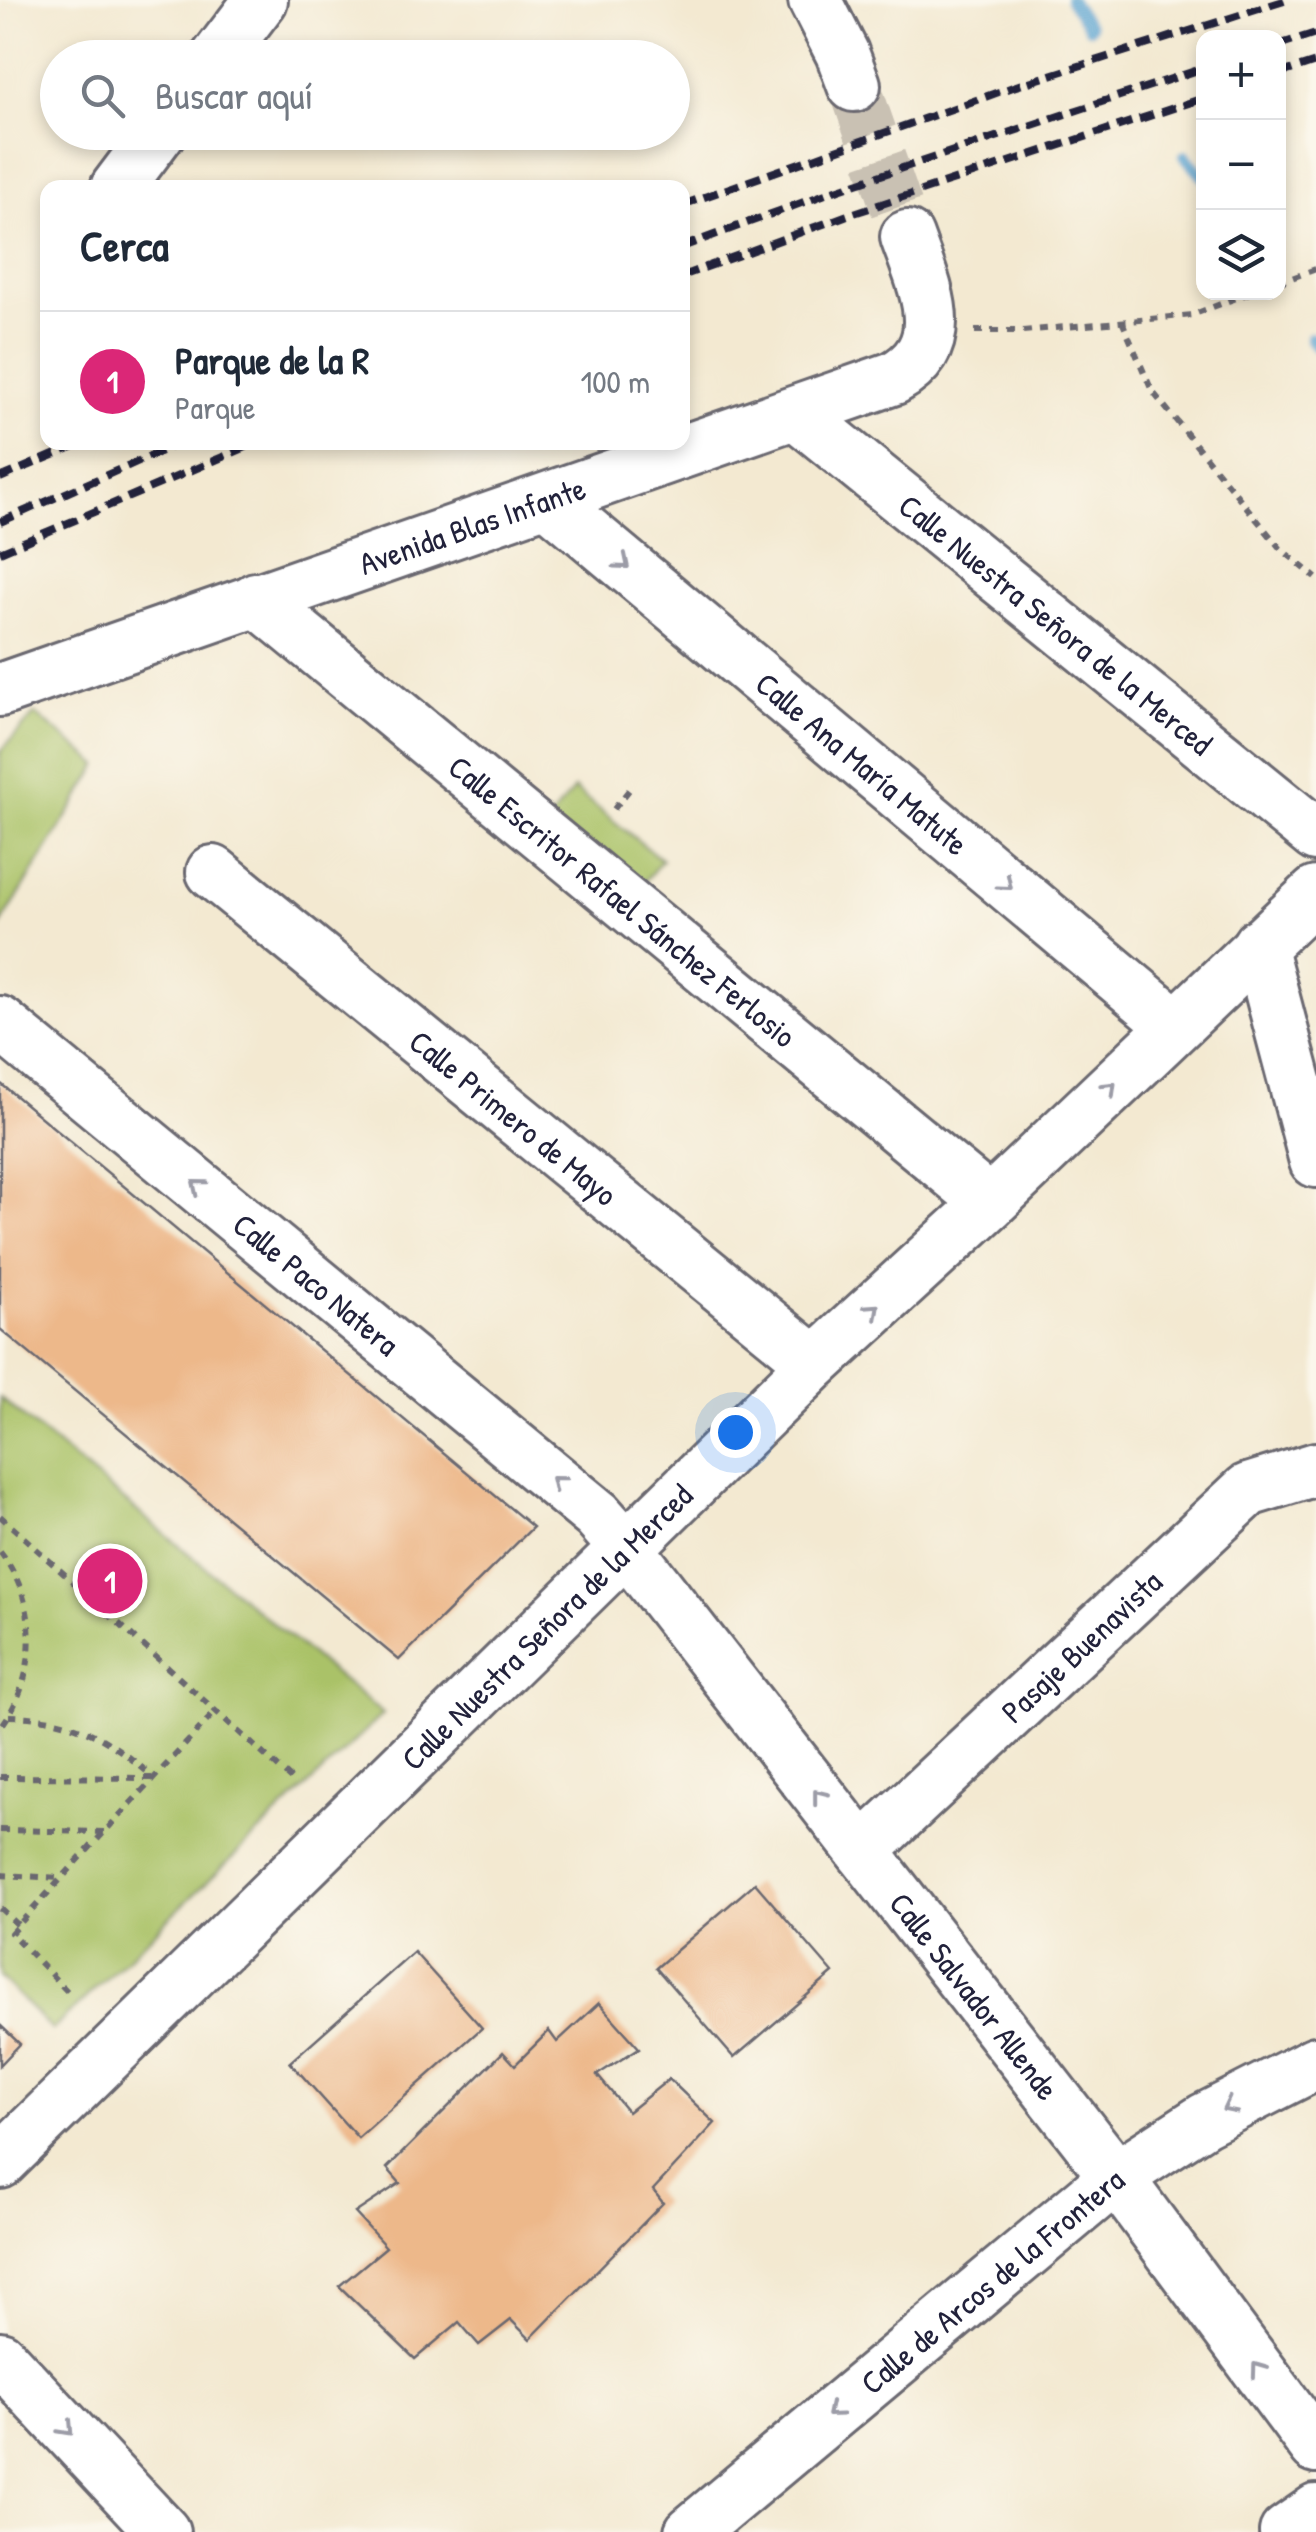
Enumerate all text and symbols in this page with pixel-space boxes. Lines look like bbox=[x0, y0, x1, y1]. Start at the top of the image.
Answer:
map controls bbox=[1196, 30, 1286, 300]
button: + bbox=[1196, 30, 1286, 120]
search box bbox=[40, 40, 690, 150]
icon: search bbox=[75, 68, 130, 123]
text: Buscar aquí bbox=[155, 69, 313, 121]
button: − bbox=[1196, 120, 1286, 210]
button: layers bbox=[1196, 210, 1286, 300]
text: Cerca bbox=[80, 217, 169, 274]
text: Parque de la R bbox=[175, 334, 369, 386]
text: 1 bbox=[107, 360, 118, 403]
text: 100 m bbox=[581, 360, 650, 403]
text: Parque bbox=[175, 386, 256, 429]
street label: Avenida Blas Infante bbox=[353, 466, 591, 585]
street label: Calle Nuestra Señora de la Merced bbox=[890, 484, 1222, 764]
one-way arrow bbox=[611, 551, 629, 569]
street label: Calle Ana María Matute bbox=[747, 662, 978, 865]
street label: Calle Escritor Rafael Sánchez Ferlosio bbox=[440, 745, 806, 1057]
one-way arrow bbox=[995, 872, 1013, 890]
street label: Calle Primero de Mayo bbox=[401, 1019, 627, 1215]
one-way arrow bbox=[1098, 1082, 1116, 1100]
one-way arrow bbox=[191, 1180, 209, 1198]
street label: Calle Paco Natera bbox=[224, 1203, 408, 1365]
one-way arrow bbox=[861, 1304, 880, 1322]
your location bbox=[710, 1407, 761, 1458]
street label: Calle Nuestra Señora de la Merced bbox=[391, 1474, 701, 1779]
one-way arrow bbox=[550, 1476, 568, 1494]
pin: 1 bbox=[78, 1544, 142, 1618]
street label: Pasaje Buenavista bbox=[991, 1560, 1171, 1732]
one-way arrow bbox=[814, 1789, 831, 1807]
street label: Calle Salvador Allende bbox=[880, 1883, 1069, 2108]
one-way arrow bbox=[1221, 2095, 1239, 2114]
street label: Calle de Arcos de la Frontera bbox=[851, 2158, 1133, 2403]
one-way arrow bbox=[1252, 2362, 1270, 2380]
one-way arrow bbox=[827, 2400, 845, 2418]
one-way arrow bbox=[55, 2417, 73, 2436]

